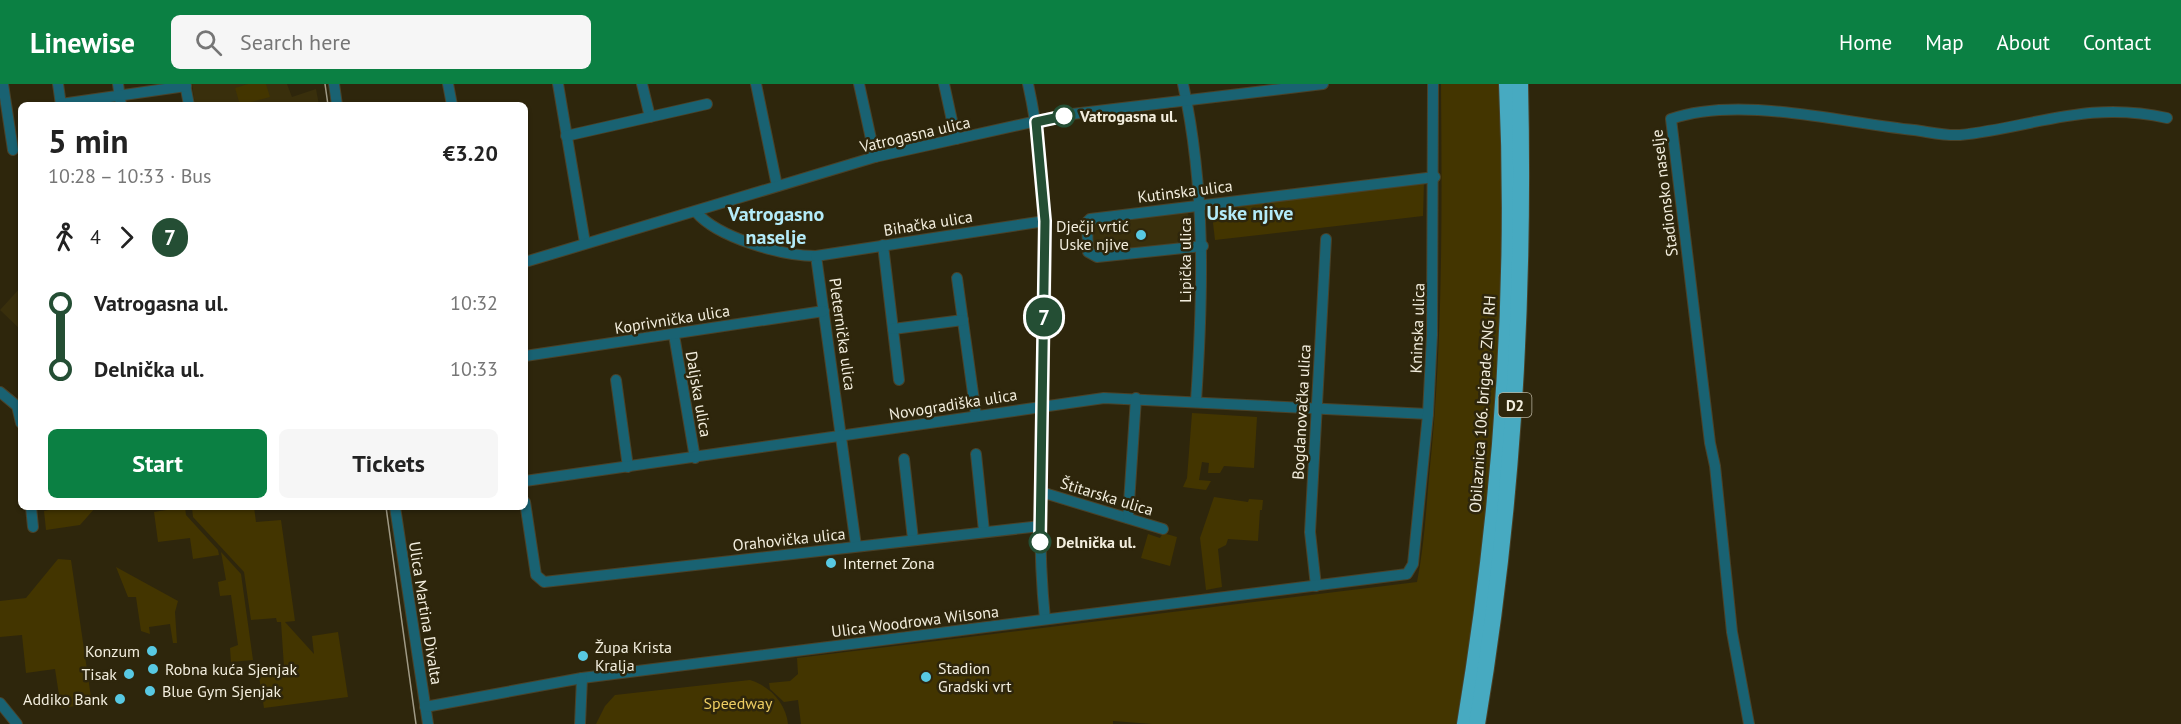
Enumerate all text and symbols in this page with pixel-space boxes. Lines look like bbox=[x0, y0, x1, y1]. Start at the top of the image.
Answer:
search box bbox=[171, 15, 591, 69]
text: Linewise bbox=[30, 24, 135, 61]
icon: search bbox=[192, 26, 225, 59]
text: Search here bbox=[240, 28, 351, 56]
text: Home bbox=[1839, 29, 1892, 56]
text: Map bbox=[1925, 29, 1964, 56]
text: About bbox=[1997, 29, 2050, 56]
text: Contact bbox=[2083, 29, 2151, 56]
marker: Vatrogasna ul. bbox=[1053, 105, 1075, 127]
place label: Vatrogasna ul. bbox=[1079, 106, 1178, 126]
street label: Vatrogasna ulica bbox=[857, 112, 972, 157]
text: 5 min bbox=[48, 119, 129, 162]
street label: Stadionsko naselje bbox=[1646, 128, 1682, 258]
text: €3.20 bbox=[443, 139, 498, 167]
text: 10:28 – 10:33 · Bus bbox=[48, 163, 212, 189]
street label: Kutinska ulica bbox=[1136, 175, 1234, 207]
district label: Uske njive bbox=[1207, 200, 1293, 226]
district label: Vatrogasno naselje bbox=[727, 201, 824, 250]
street label: Bihačka ulica bbox=[882, 206, 974, 240]
place label: Dječji vrtić Uske njive bbox=[1056, 216, 1129, 254]
street label: Lipička ulica bbox=[1175, 217, 1195, 303]
icon: walk bbox=[48, 221, 81, 254]
icon: forward bbox=[110, 221, 143, 254]
text: 4 bbox=[90, 224, 101, 250]
text: 7 bbox=[164, 224, 176, 251]
marker: Dječji vrtić Uske njive bbox=[1134, 228, 1148, 242]
street label: Pleternička ulica bbox=[825, 276, 861, 392]
street label: Kninska ulica bbox=[1405, 282, 1429, 374]
text: Vatrogasna ul. bbox=[94, 289, 228, 317]
text: 10:32 bbox=[450, 290, 498, 316]
street label: Obilaznica 106. brigade ZNG RH bbox=[1464, 295, 1500, 513]
line badge: 7 bbox=[1024, 298, 1064, 336]
street label: Koprivnička ulica bbox=[613, 300, 731, 338]
text: 7 bbox=[1038, 304, 1050, 331]
street label: Bogdanovačka ulica bbox=[1287, 344, 1315, 480]
street label: Daljska ulica bbox=[682, 350, 716, 438]
text: Delnička ul. bbox=[94, 355, 204, 383]
text: 10:33 bbox=[450, 356, 498, 382]
street label: Novogradiška ulica bbox=[887, 384, 1019, 424]
road number: D2 bbox=[1498, 393, 1532, 417]
button: Start bbox=[48, 429, 267, 498]
button: Tickets bbox=[279, 429, 498, 498]
street label: Štitarska ulica bbox=[1058, 472, 1156, 520]
street label: Orahovička ulica bbox=[732, 523, 846, 555]
marker: Delnička ul. bbox=[1029, 531, 1051, 553]
place label: Delnička ul. bbox=[1056, 532, 1136, 552]
street label: Ulica Martina Divalta bbox=[405, 540, 447, 686]
place label: Internet Zona bbox=[843, 553, 935, 573]
marker: Internet Zona bbox=[824, 556, 838, 570]
street label: Ulica Woodrowa Wilsona bbox=[830, 601, 1000, 641]
place label: Župa Krista Kralja bbox=[595, 637, 672, 675]
place label: Konzum bbox=[85, 641, 140, 661]
marker: Konzum bbox=[145, 644, 159, 658]
marker: Župa Krista Kralja bbox=[576, 649, 590, 663]
place label: Stadion Gradski vrt bbox=[938, 658, 1012, 696]
place label: Robna kuća Sjenjak bbox=[165, 659, 297, 679]
marker: Robna kuća Sjenjak bbox=[146, 662, 160, 676]
place label: Tisak bbox=[81, 664, 117, 684]
marker: Tisak bbox=[122, 667, 136, 681]
marker: Stadion Gradski vrt bbox=[919, 670, 933, 684]
place label: Blue Gym Sjenjak bbox=[162, 681, 281, 701]
marker: Blue Gym Sjenjak bbox=[143, 684, 157, 698]
place label: Addiko Bank bbox=[23, 689, 108, 709]
marker: Addiko Bank bbox=[113, 692, 127, 706]
park label: Speedway bbox=[704, 693, 773, 713]

